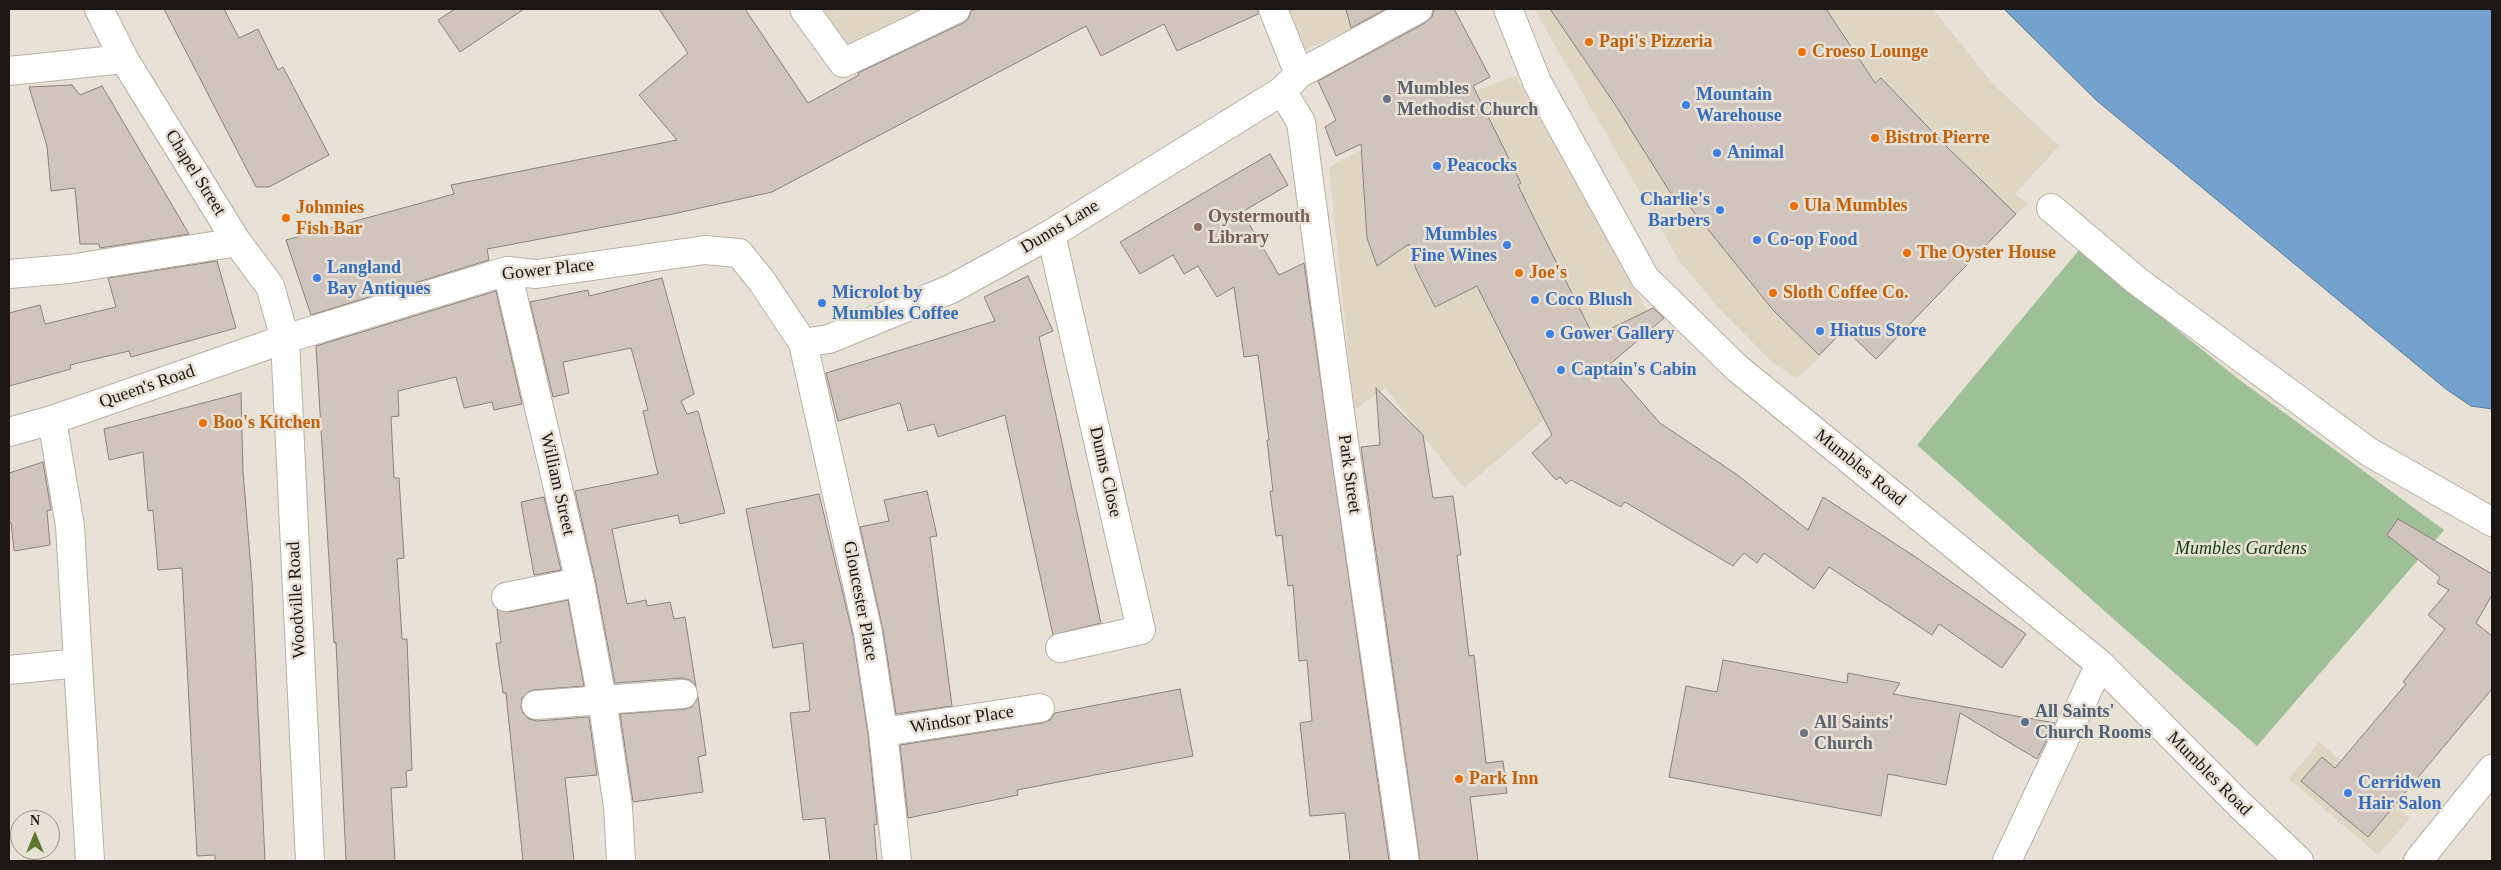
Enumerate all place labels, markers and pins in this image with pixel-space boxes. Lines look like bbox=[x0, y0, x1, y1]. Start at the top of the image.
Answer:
place label: Papi's Pizzeria bbox=[1599, 31, 1712, 53]
marker: Papi's Pizzeria bbox=[1583, 36, 1595, 48]
place label: Croeso Lounge bbox=[1812, 41, 1928, 63]
marker: Croeso Lounge bbox=[1796, 46, 1808, 58]
place label: Mumbles Methodist Church bbox=[1397, 78, 1538, 120]
place label: Mountain Warehouse bbox=[1696, 84, 1782, 126]
marker: Mumbles Methodist Church bbox=[1381, 93, 1393, 105]
marker: Mountain Warehouse bbox=[1680, 99, 1692, 111]
place label: Bistrot Pierre bbox=[1885, 127, 1990, 149]
marker: Bistrot Pierre bbox=[1869, 132, 1881, 144]
place label: Animal bbox=[1727, 142, 1784, 164]
marker: Animal bbox=[1711, 147, 1723, 159]
place label: Peacocks bbox=[1447, 155, 1517, 177]
marker: Peacocks bbox=[1431, 160, 1443, 172]
place label: Charlie's Barbers bbox=[1640, 189, 1710, 232]
place label: Ula Mumbles bbox=[1804, 195, 1908, 217]
place label: Johnnies Fish Bar bbox=[296, 197, 364, 240]
marker: Ula Mumbles bbox=[1788, 200, 1800, 212]
marker: Charlie's Barbers bbox=[1714, 204, 1726, 216]
place label: Oystermouth Library bbox=[1208, 206, 1310, 248]
marker: Johnnies Fish Bar bbox=[280, 212, 292, 224]
marker: Oystermouth Library bbox=[1192, 221, 1204, 233]
place label: Mumbles Fine Wines bbox=[1411, 224, 1497, 266]
place label: Co-op Food bbox=[1767, 229, 1858, 251]
marker: Co-op Food bbox=[1751, 234, 1763, 246]
marker: Mumbles Fine Wines bbox=[1501, 239, 1513, 251]
place label: The Oyster House bbox=[1917, 242, 2056, 264]
marker: The Oyster House bbox=[1901, 247, 1913, 259]
place label: Langland Bay Antiques bbox=[327, 257, 431, 300]
place label: Joe's bbox=[1529, 262, 1567, 284]
marker: Joe's bbox=[1513, 267, 1525, 279]
marker: Langland Bay Antiques bbox=[311, 272, 323, 284]
place label: Microlot by Mumbles Coffee bbox=[832, 282, 958, 324]
place label: Sloth Coffee Co. bbox=[1783, 282, 1908, 304]
marker: Sloth Coffee Co. bbox=[1767, 287, 1779, 299]
place label: Coco Blush bbox=[1545, 289, 1633, 311]
marker: Coco Blush bbox=[1529, 294, 1541, 306]
marker: Microlot by Mumbles Coffee bbox=[816, 297, 828, 309]
place label: Hiatus Store bbox=[1830, 320, 1926, 342]
place label: Gower Gallery bbox=[1560, 323, 1674, 345]
marker: Hiatus Store bbox=[1814, 325, 1826, 337]
marker: Gower Gallery bbox=[1544, 328, 1556, 340]
place label: Captain's Cabin bbox=[1571, 359, 1697, 381]
marker: Captain's Cabin bbox=[1555, 364, 1567, 376]
place label: Boo's Kitchen bbox=[213, 412, 321, 434]
marker: Boo's Kitchen bbox=[197, 417, 209, 429]
place label: All Saints' Church Rooms bbox=[2035, 701, 2151, 744]
place label: All Saints' Church bbox=[1814, 712, 1894, 754]
marker: All Saints' Church Rooms bbox=[2019, 716, 2031, 728]
marker: All Saints' Church bbox=[1798, 727, 1810, 739]
place label: Park Inn bbox=[1469, 768, 1539, 790]
place label: Cerridwen Hair Salon bbox=[2358, 772, 2442, 814]
marker: Park Inn bbox=[1453, 773, 1465, 785]
marker: Cerridwen Hair Salon bbox=[2342, 787, 2354, 799]

